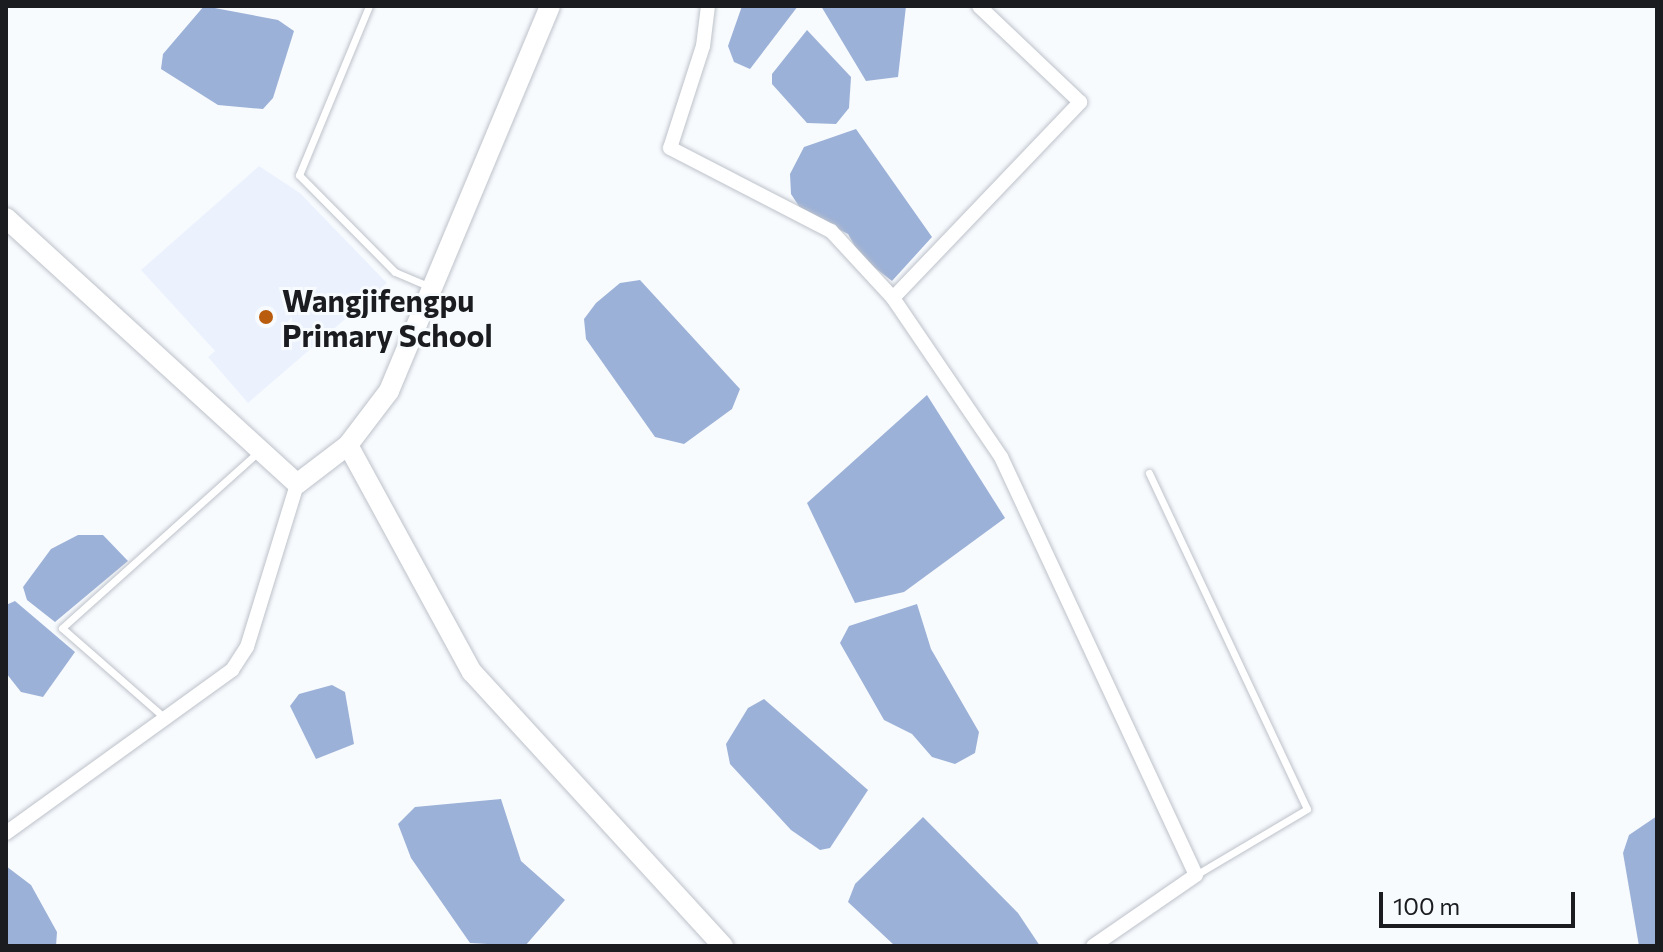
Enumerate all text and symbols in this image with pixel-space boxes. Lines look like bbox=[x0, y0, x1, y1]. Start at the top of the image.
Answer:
place label: Wangjifengpu Primary School bbox=[282, 282, 493, 352]
marker: Wangjifengpu Primary School bbox=[257, 308, 275, 326]
scale bar bbox=[1383, 876, 1579, 926]
text: 100 m bbox=[1393, 891, 1460, 920]

